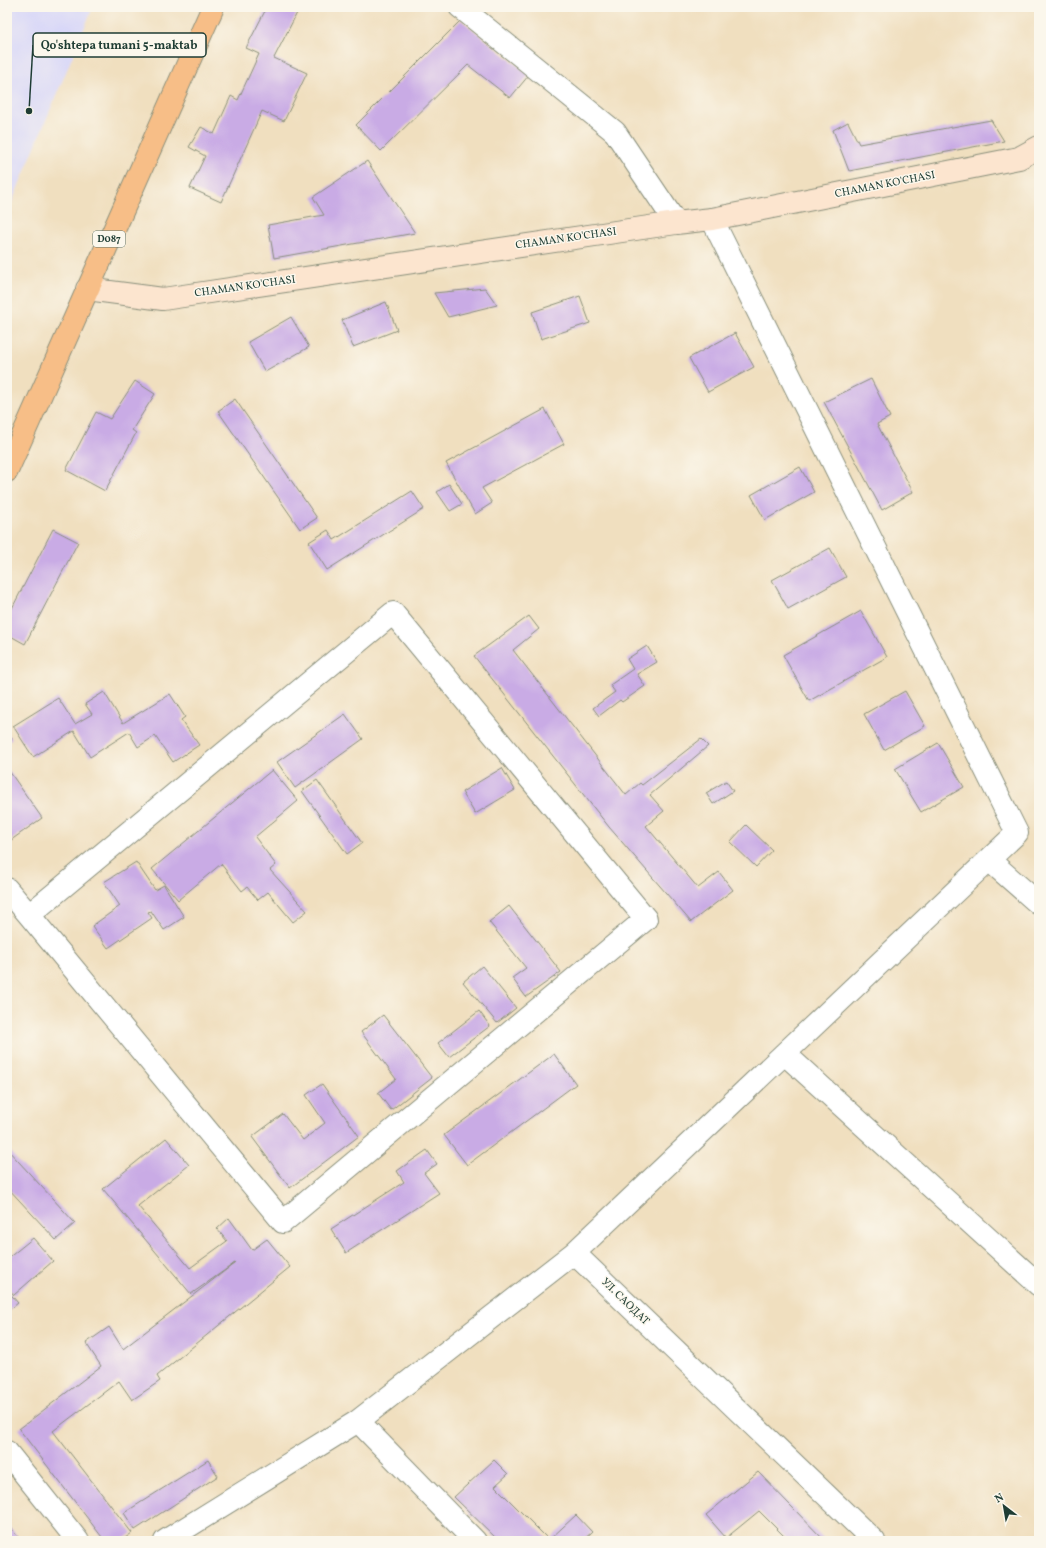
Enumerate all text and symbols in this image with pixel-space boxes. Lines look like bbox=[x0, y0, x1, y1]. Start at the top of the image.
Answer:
callout: Qo'shtepa tumani 5-maktab bbox=[33, 33, 206, 57]
text: Qo'shtepa tumani 5-maktab bbox=[41, 38, 197, 54]
street label: CHAMAN KO'CHASI bbox=[834, 168, 937, 202]
street label: CHAMAN KO'CHASI bbox=[515, 224, 618, 254]
road number: D087 bbox=[93, 231, 125, 247]
street label: CHAMAN KO'CHASI bbox=[194, 272, 297, 302]
street label: УЛ. САОДАТ bbox=[598, 1275, 653, 1329]
north arrow bbox=[984, 1486, 1024, 1526]
text: N bbox=[992, 1490, 1007, 1507]

